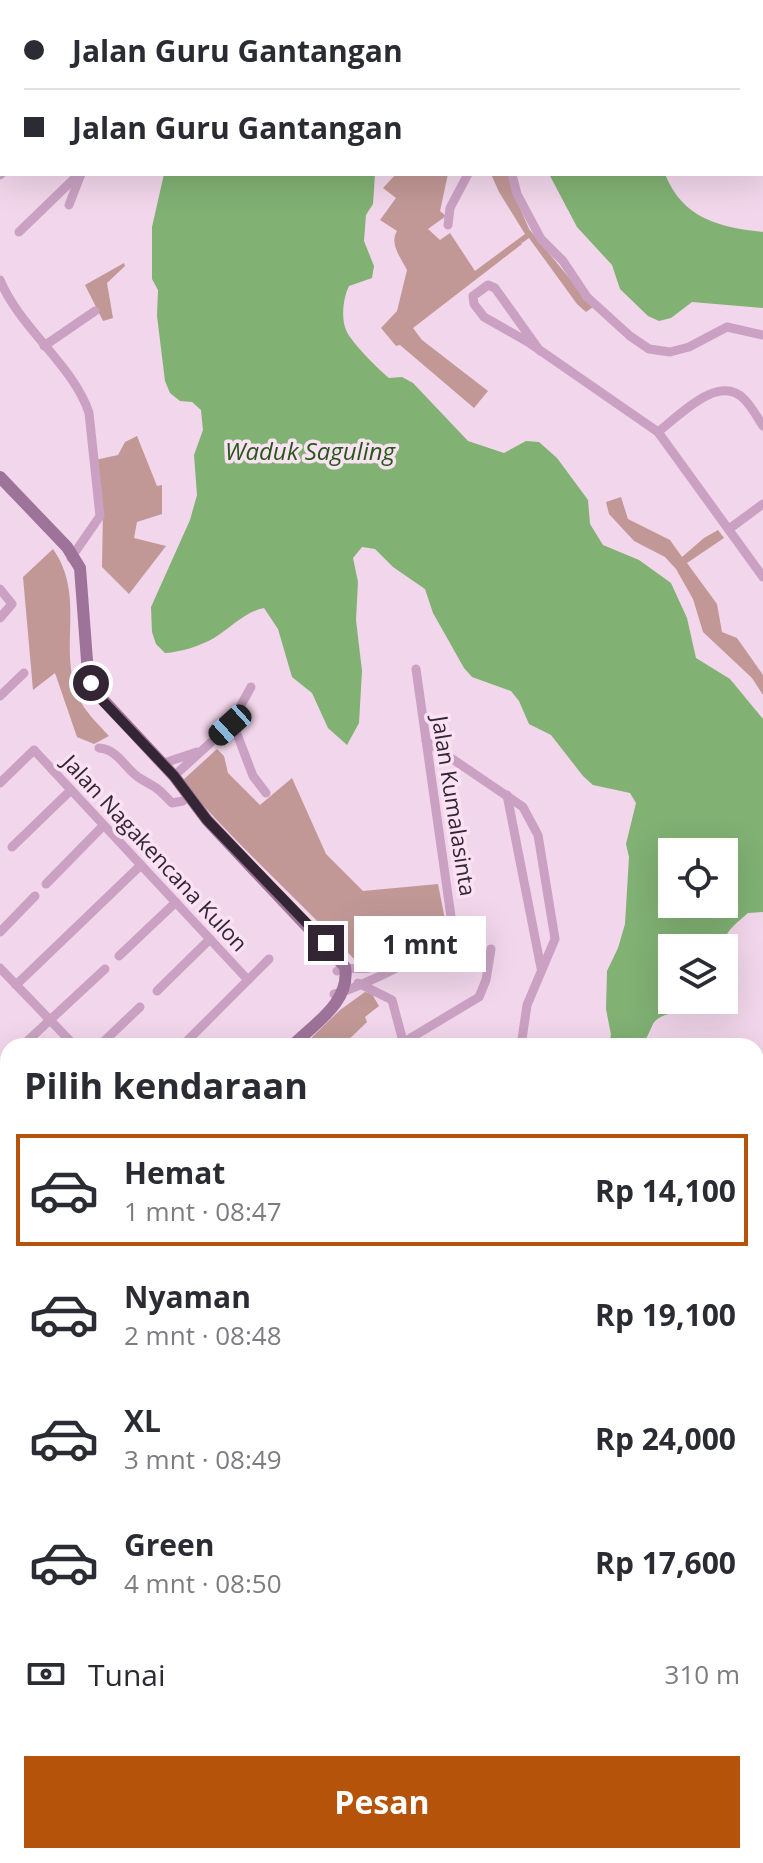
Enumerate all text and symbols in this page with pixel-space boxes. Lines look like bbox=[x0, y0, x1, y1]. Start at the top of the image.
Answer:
text: Jalan Guru Gantangan bbox=[72, 30, 403, 71]
text: Jalan Guru Gantangan bbox=[72, 107, 403, 148]
water label: Waduk Saguling bbox=[225, 434, 397, 467]
route start bbox=[73, 665, 109, 701]
car bbox=[204, 700, 256, 750]
street label: Jalan Kumalasinta bbox=[426, 712, 484, 898]
street label: Jalan Nagakencana Kulon bbox=[55, 746, 255, 957]
map controls bbox=[658, 838, 738, 1014]
button: locate bbox=[658, 838, 738, 918]
callout: 1 mnt bbox=[354, 915, 486, 971]
route end bbox=[308, 925, 344, 961]
text: 1 mnt bbox=[382, 926, 458, 962]
button: layers bbox=[658, 934, 738, 1014]
text: Pilih kendaraan bbox=[24, 1061, 308, 1110]
text: Hemat bbox=[124, 1152, 225, 1193]
icon: car bbox=[28, 1154, 100, 1226]
text: Rp 14,100 bbox=[595, 1170, 736, 1211]
text: 1 mnt · 08:47 bbox=[124, 1193, 282, 1229]
text: Nyaman bbox=[124, 1276, 251, 1317]
icon: car bbox=[28, 1278, 100, 1350]
text: Rp 19,100 bbox=[595, 1294, 736, 1335]
text: 2 mnt · 08:48 bbox=[124, 1317, 282, 1353]
text: XL bbox=[124, 1400, 161, 1441]
icon: car bbox=[28, 1402, 100, 1474]
text: Rp 24,000 bbox=[595, 1418, 736, 1459]
text: 3 mnt · 08:49 bbox=[124, 1441, 282, 1477]
text: Green bbox=[124, 1524, 215, 1565]
icon: car bbox=[28, 1526, 100, 1598]
text: Rp 17,600 bbox=[595, 1542, 736, 1583]
text: 4 mnt · 08:50 bbox=[124, 1565, 282, 1601]
icon: cash bbox=[24, 1652, 68, 1696]
text: Tunai bbox=[88, 1654, 166, 1695]
text: 310 m bbox=[665, 1656, 740, 1692]
button: Pesan bbox=[24, 1756, 740, 1848]

